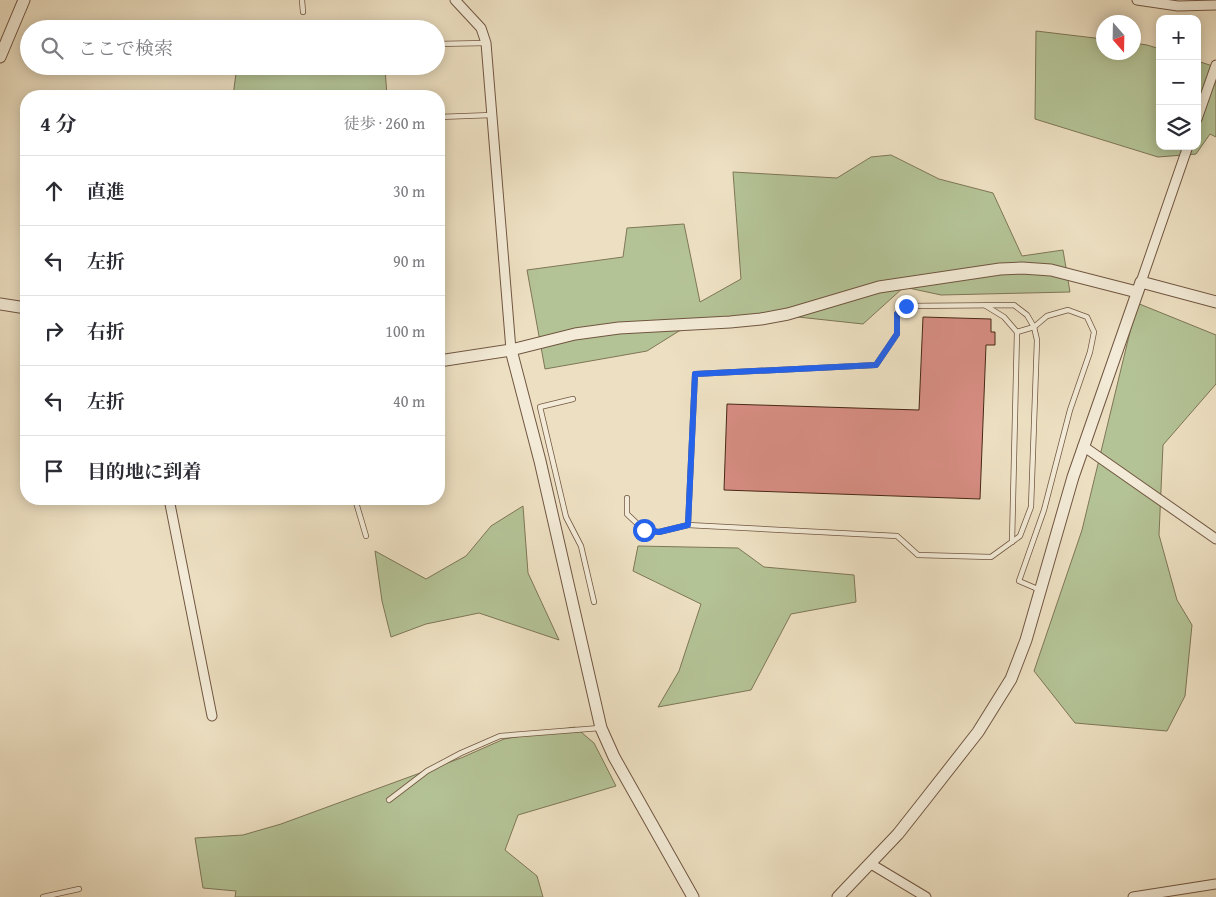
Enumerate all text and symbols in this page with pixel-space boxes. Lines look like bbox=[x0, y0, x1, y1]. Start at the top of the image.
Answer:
north arrow bbox=[1096, 15, 1141, 60]
map controls bbox=[1156, 15, 1201, 150]
button: + bbox=[1156, 15, 1201, 60]
search box bbox=[20, 20, 445, 75]
icon: search bbox=[38, 34, 66, 62]
text: ここで検索 bbox=[78, 34, 173, 62]
button: − bbox=[1156, 60, 1201, 105]
button: layers bbox=[1156, 105, 1201, 150]
text: 4 分 bbox=[40, 108, 77, 139]
text: 徒歩 · 260 m bbox=[344, 111, 425, 135]
icon: ahead bbox=[40, 177, 68, 205]
text: 直進 bbox=[87, 177, 125, 205]
text: 30 m bbox=[393, 179, 425, 203]
icon: left bbox=[40, 247, 68, 275]
text: 左折 bbox=[87, 247, 125, 275]
text: 90 m bbox=[393, 249, 425, 273]
route end bbox=[895, 295, 918, 318]
icon: right bbox=[40, 317, 68, 345]
text: 右折 bbox=[87, 317, 125, 345]
text: 100 m bbox=[385, 319, 425, 343]
icon: left bbox=[40, 387, 68, 415]
text: 左折 bbox=[87, 387, 125, 415]
text: 40 m bbox=[393, 389, 425, 413]
icon: arrive bbox=[40, 457, 68, 485]
text: 目的地に到着 bbox=[87, 457, 201, 485]
route start bbox=[633, 519, 656, 542]

